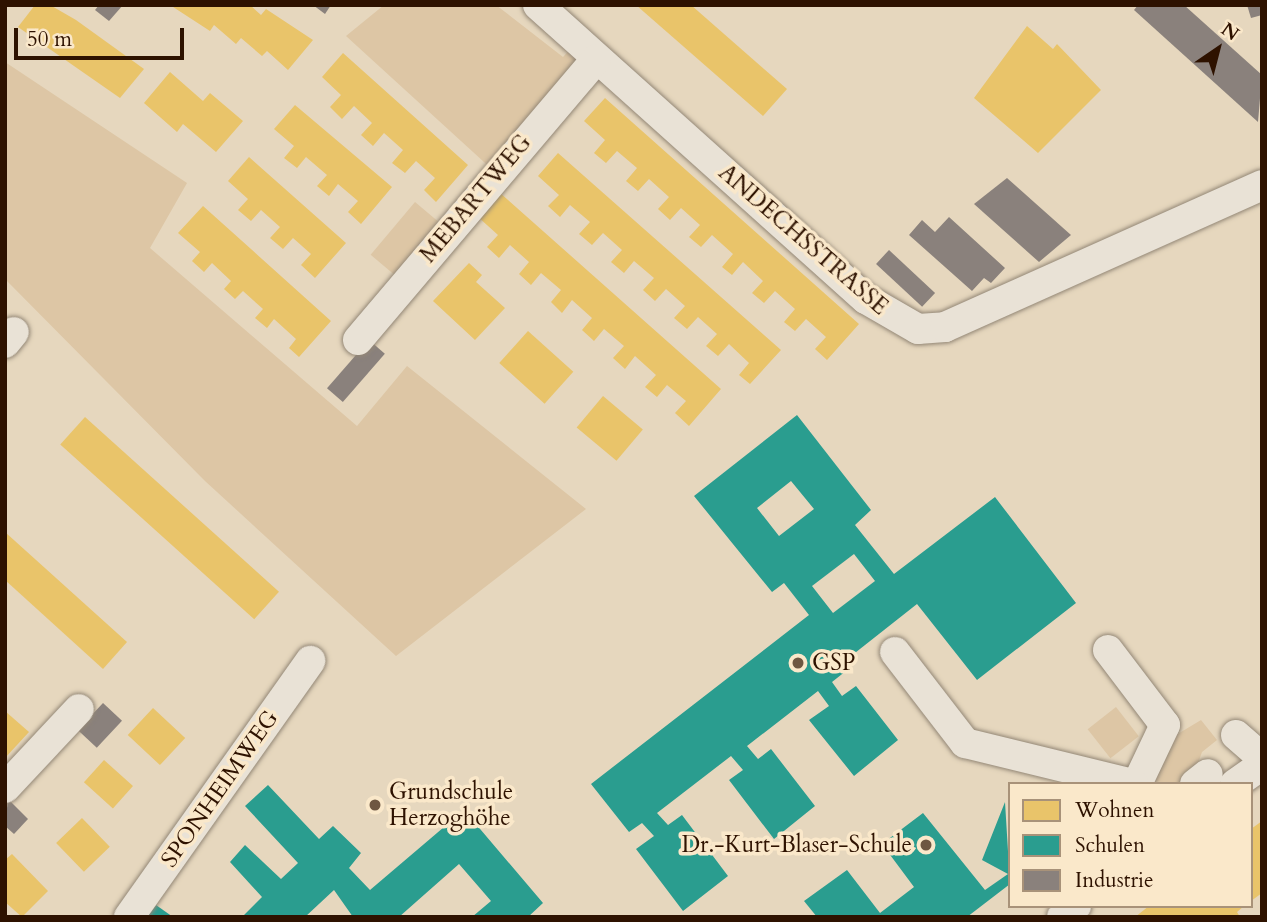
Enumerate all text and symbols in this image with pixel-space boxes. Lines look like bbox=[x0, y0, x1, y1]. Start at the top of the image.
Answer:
scale bar bbox=[18, 14, 187, 58]
north arrow bbox=[1183, 14, 1253, 84]
text: N bbox=[1216, 16, 1244, 47]
text: 50 m bbox=[27, 25, 72, 54]
street label: MEBARTWEG bbox=[414, 129, 538, 269]
street label: ANDECHSSTRASSE bbox=[713, 159, 893, 321]
place label: GSP bbox=[812, 649, 855, 677]
marker: GSP bbox=[790, 655, 806, 671]
street label: SPONHEIMWEG bbox=[156, 705, 284, 873]
place label: Grundschule Herzoghöhe bbox=[389, 778, 513, 832]
legend bbox=[1008, 782, 1253, 908]
text: Wohnen bbox=[1075, 796, 1154, 825]
marker: Grundschule Herzoghöhe bbox=[367, 797, 383, 813]
place label: Dr.-Kurt-Blaser-Schule bbox=[681, 831, 912, 859]
text: Schulen bbox=[1075, 831, 1145, 860]
marker: Dr.-Kurt-Blaser-Schule bbox=[918, 837, 934, 853]
text: Industrie bbox=[1075, 866, 1154, 895]

